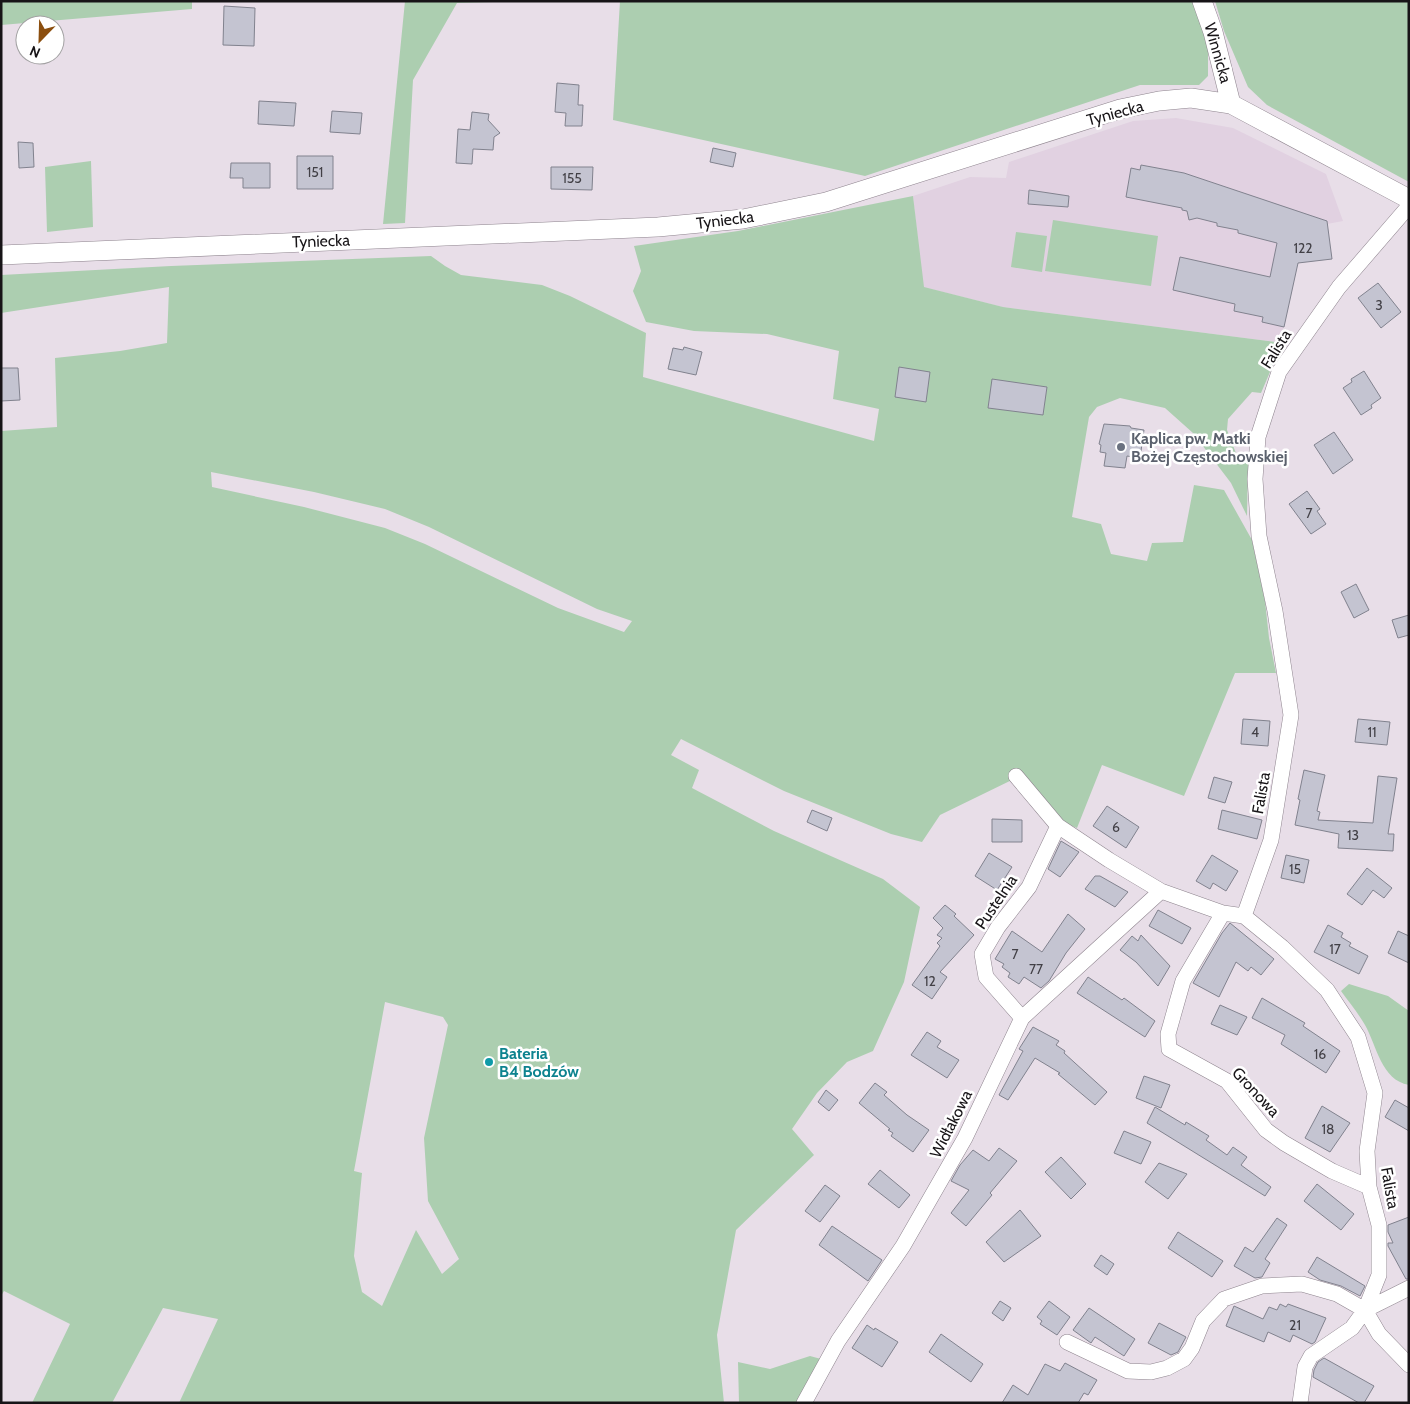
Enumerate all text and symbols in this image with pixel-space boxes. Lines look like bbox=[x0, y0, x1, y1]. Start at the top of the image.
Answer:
north arrow bbox=[15, 15, 65, 65]
street label: Winnicka bbox=[1200, 21, 1236, 86]
text: N bbox=[27, 42, 43, 62]
street label: Tyniecka bbox=[1085, 96, 1146, 130]
house number: 151 bbox=[307, 163, 323, 181]
house number: 155 bbox=[562, 169, 582, 187]
street label: Tyniecka bbox=[695, 207, 755, 233]
street label: Tyniecka bbox=[292, 230, 351, 252]
house number: 122 bbox=[1293, 239, 1313, 257]
house number: 3 bbox=[1375, 296, 1383, 314]
street label: Falista bbox=[1257, 326, 1295, 372]
place label: Kaplica pw. Matki Bożej Częstochowskiej bbox=[1131, 429, 1287, 466]
marker: Kaplica pw. Matki Bożej Częstochowskiej bbox=[1115, 441, 1127, 453]
house number: 7 bbox=[1305, 504, 1313, 522]
house number: 4 bbox=[1251, 723, 1259, 741]
house number: 11 bbox=[1367, 723, 1377, 741]
street label: Falista bbox=[1248, 770, 1274, 815]
house number: 6 bbox=[1112, 818, 1120, 836]
house number: 13 bbox=[1347, 826, 1359, 844]
house number: 15 bbox=[1289, 860, 1301, 878]
street label: Pustelnia bbox=[971, 871, 1021, 933]
house number: 17 bbox=[1329, 940, 1341, 958]
house number: 7 bbox=[1011, 945, 1019, 963]
house number: 77 bbox=[1029, 960, 1043, 978]
house number: 12 bbox=[924, 972, 936, 990]
place label: Bateria B4 Bodzów bbox=[499, 1044, 579, 1081]
house number: 16 bbox=[1314, 1045, 1326, 1063]
marker: Bateria B4 Bodzów bbox=[483, 1056, 495, 1068]
street label: Gronowa bbox=[1228, 1063, 1284, 1121]
street label: Widłakowa bbox=[926, 1087, 976, 1161]
house number: 18 bbox=[1321, 1120, 1335, 1138]
street label: Falista bbox=[1377, 1166, 1403, 1211]
house number: 21 bbox=[1289, 1316, 1301, 1334]

